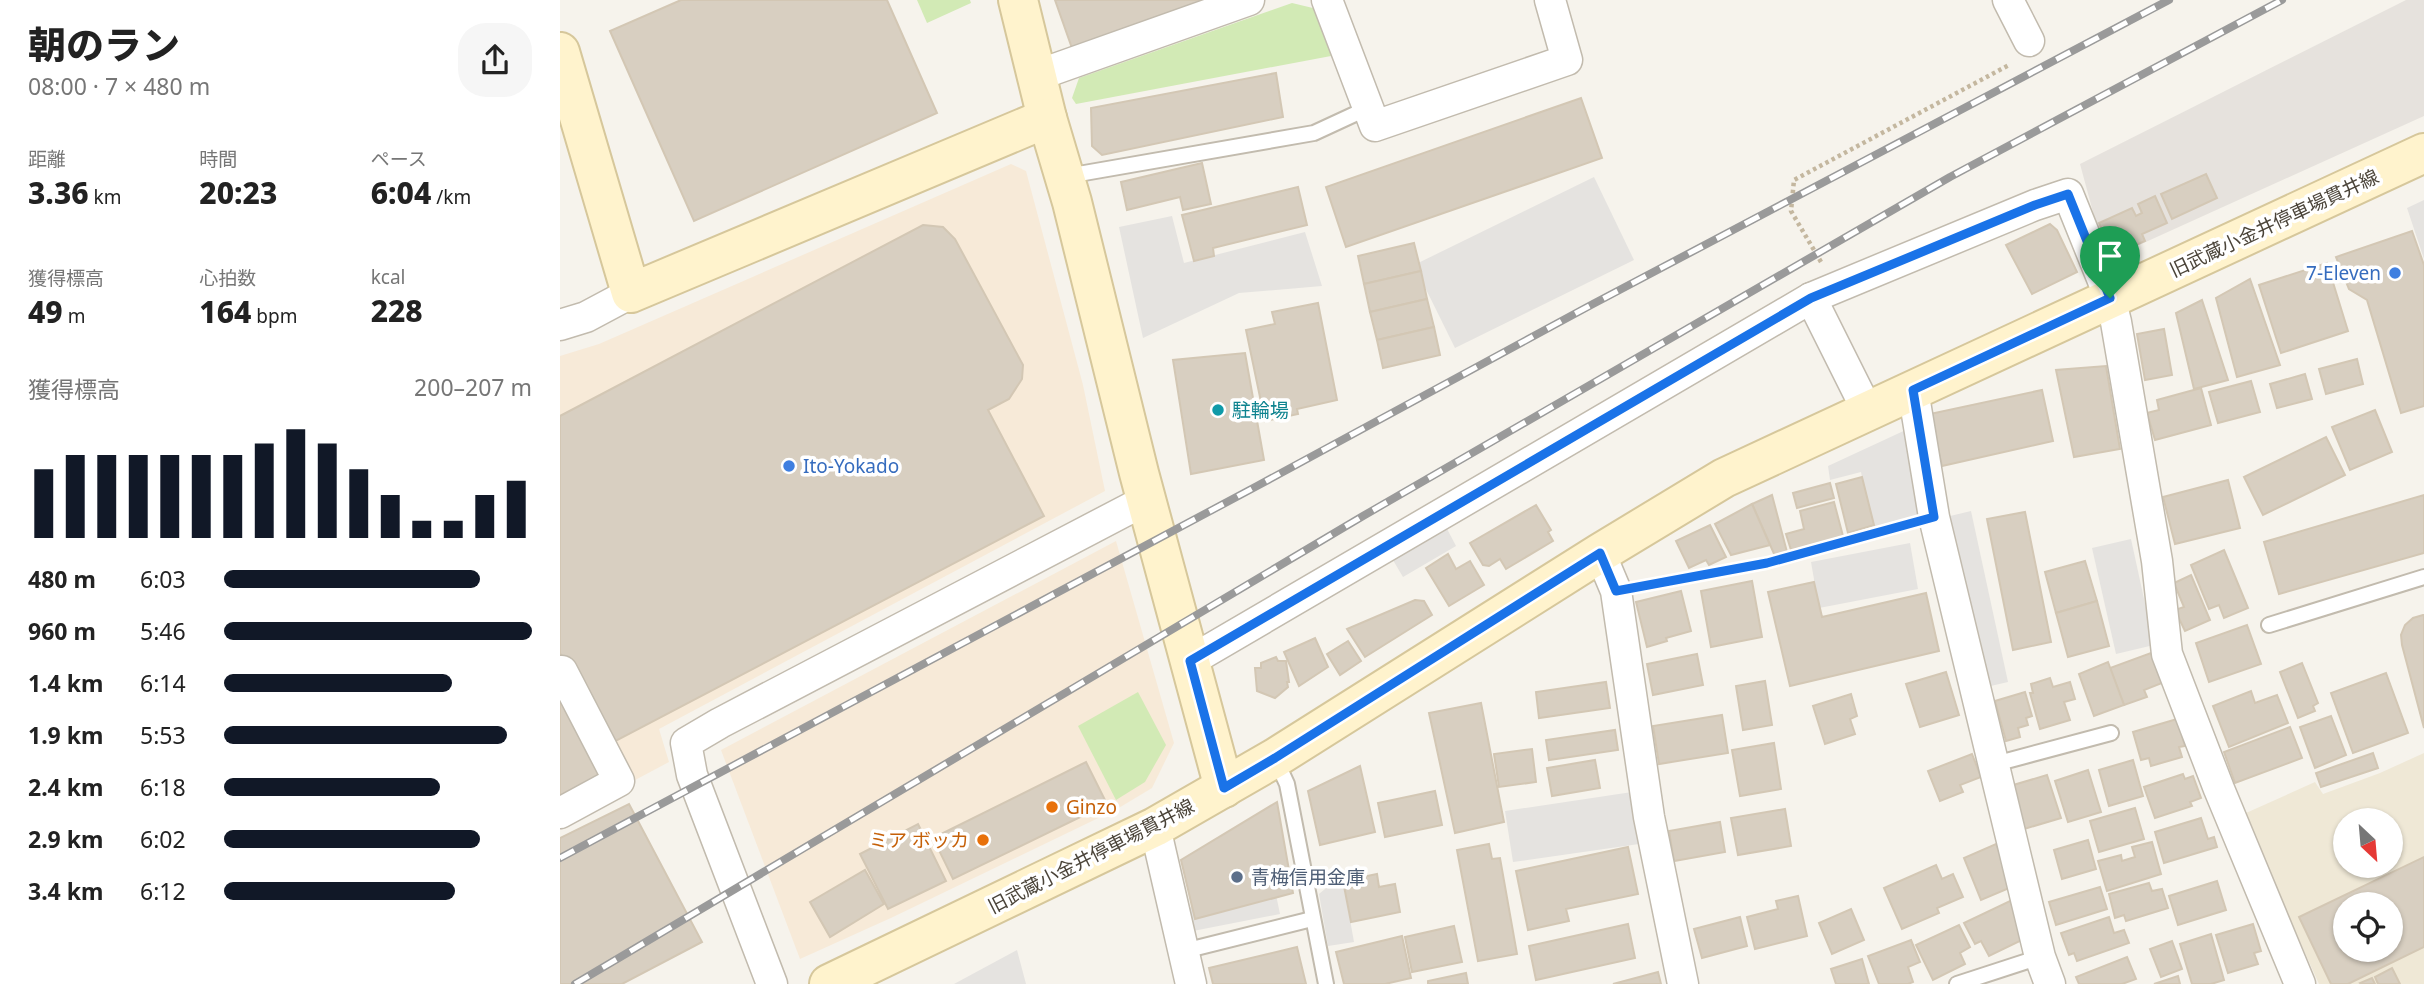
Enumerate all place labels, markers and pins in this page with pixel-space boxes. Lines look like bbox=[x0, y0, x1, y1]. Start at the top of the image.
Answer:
pin bbox=[2080, 226, 2140, 298]
place label: 7-Eleven bbox=[2306, 260, 2381, 286]
marker: 7-Eleven bbox=[2387, 265, 2403, 281]
place label: 駐輪場 bbox=[1232, 397, 1289, 423]
marker: 駐輪場 bbox=[1210, 402, 1226, 418]
place label: Ito-Yokado bbox=[803, 453, 899, 479]
marker: Ito-Yokado bbox=[781, 458, 797, 474]
place label: Ginzo bbox=[1066, 794, 1117, 820]
marker: Ginzo bbox=[1044, 799, 1060, 815]
place label: ミア ボッカ bbox=[869, 827, 969, 853]
marker: ミア ボッカ bbox=[975, 832, 991, 848]
place label: 青梅信用金庫 bbox=[1251, 864, 1365, 890]
marker: 青梅信用金庫 bbox=[1229, 869, 1245, 885]

